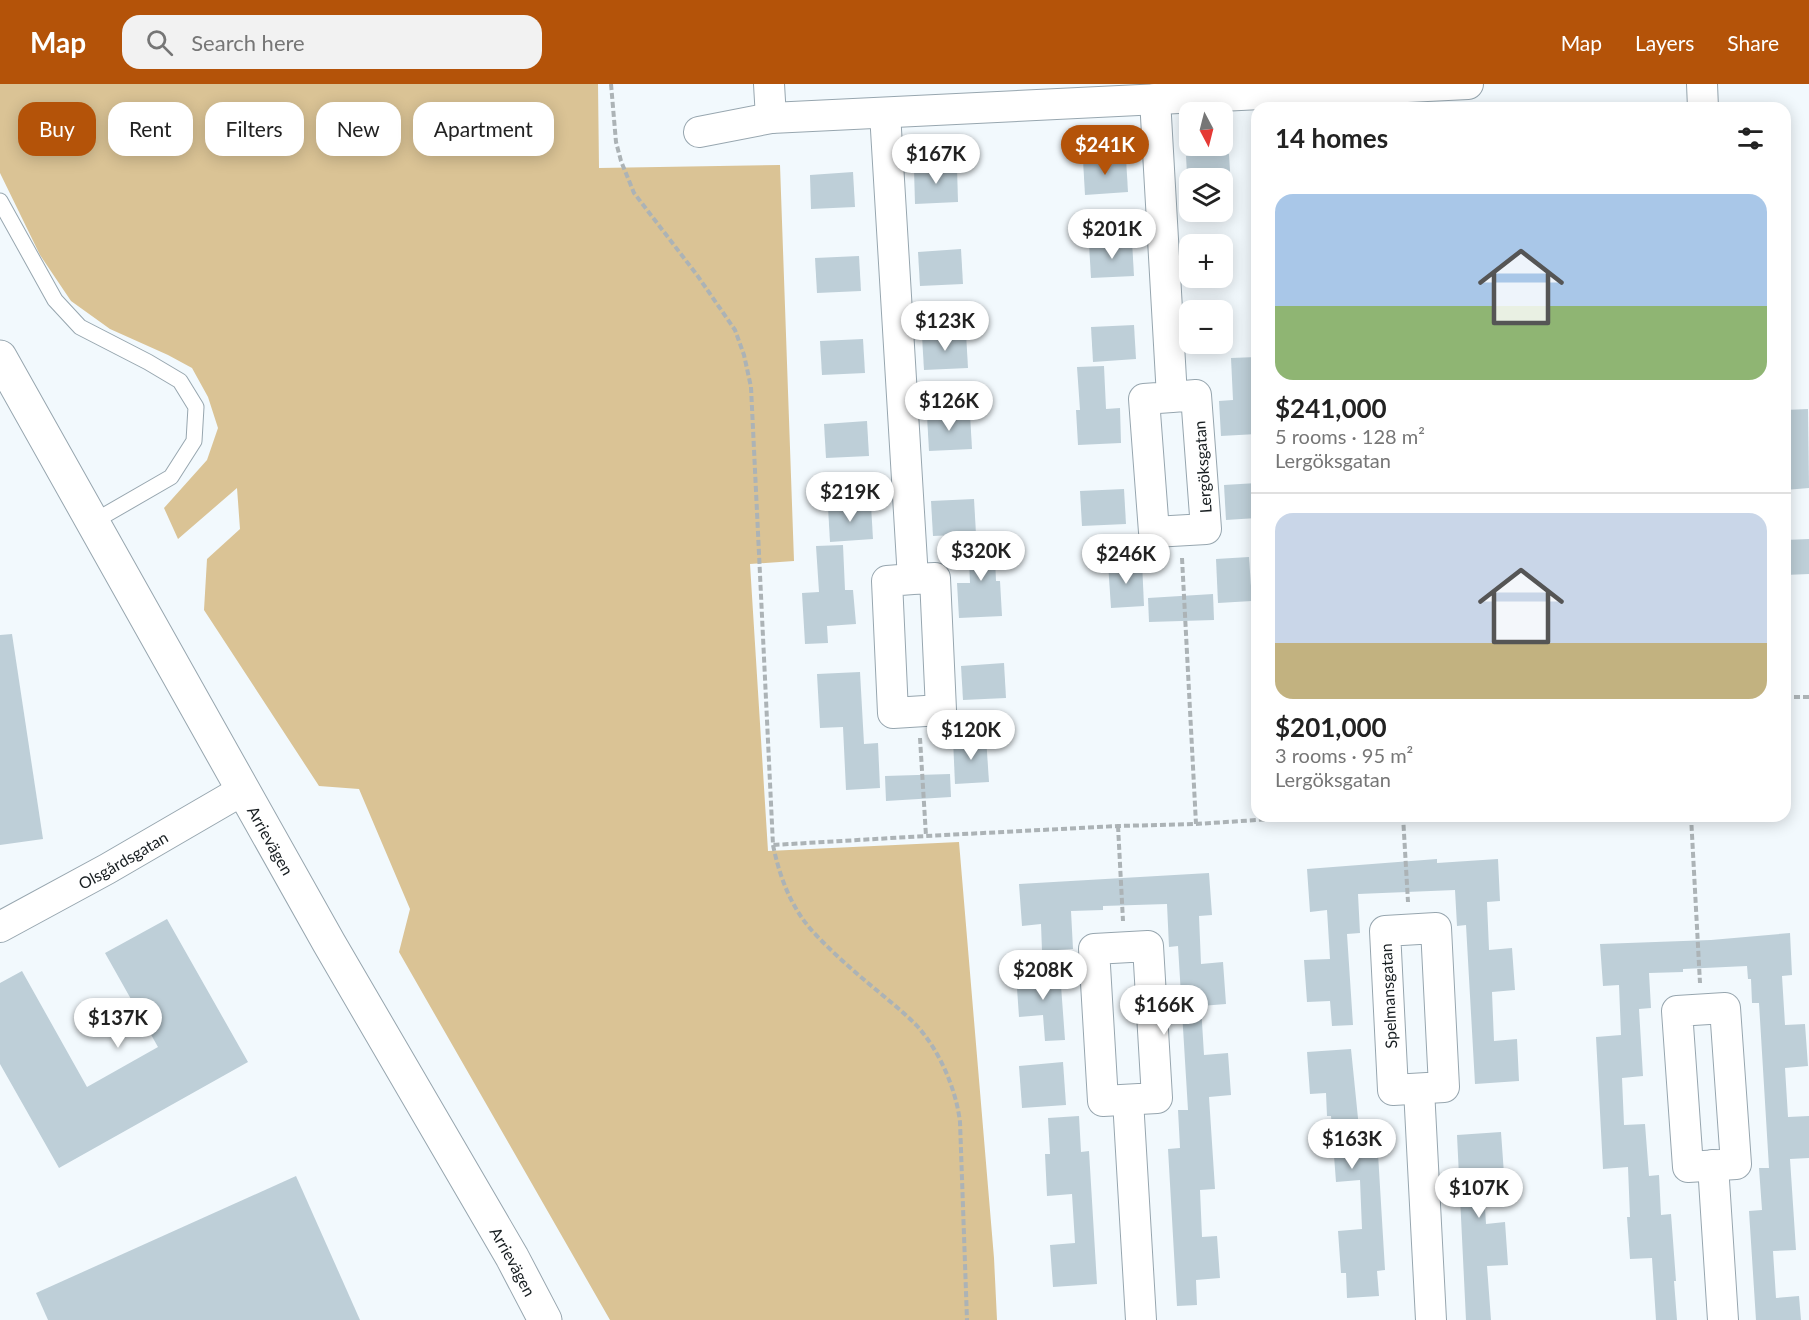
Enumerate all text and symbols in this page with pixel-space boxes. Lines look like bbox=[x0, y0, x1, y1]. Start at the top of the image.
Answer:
search box bbox=[122, 15, 542, 69]
text: Map bbox=[30, 25, 86, 59]
icon: search bbox=[143, 26, 176, 59]
text: Search here bbox=[191, 29, 305, 56]
text: Map bbox=[1561, 30, 1602, 55]
text: Layers bbox=[1635, 30, 1694, 55]
text: Share bbox=[1727, 30, 1779, 55]
chip: Buy bbox=[18, 102, 96, 156]
chip: Rent bbox=[108, 102, 193, 156]
chip: Filters bbox=[205, 102, 304, 156]
chip: New bbox=[316, 102, 401, 156]
chip: Apartment bbox=[413, 102, 554, 156]
north arrow bbox=[1179, 102, 1233, 156]
map controls bbox=[1179, 102, 1233, 354]
text: 14 homes bbox=[1275, 122, 1388, 154]
icon: filters bbox=[1734, 122, 1767, 155]
pin: $241K bbox=[1063, 125, 1147, 176]
text: $241K bbox=[1075, 132, 1135, 156]
pin: $167K bbox=[894, 134, 978, 185]
text: $167K bbox=[906, 141, 966, 165]
button: layers bbox=[1179, 168, 1233, 222]
pin: $201K bbox=[1070, 209, 1154, 260]
text: $201K bbox=[1082, 216, 1142, 240]
icon: home bbox=[1467, 233, 1575, 341]
button: + bbox=[1179, 234, 1233, 288]
button: − bbox=[1179, 300, 1233, 354]
pin: $123K bbox=[903, 301, 987, 352]
text: $123K bbox=[915, 308, 975, 332]
pin: $126K bbox=[907, 381, 991, 432]
text: $126K bbox=[919, 388, 979, 412]
text: $241,000 bbox=[1275, 392, 1387, 424]
street label: Lergöksgatan bbox=[1189, 420, 1215, 514]
text: 5 rooms · 128 m² bbox=[1275, 424, 1425, 448]
text: Lergöksgatan bbox=[1275, 448, 1391, 472]
pin: $219K bbox=[808, 472, 892, 523]
text: $219K bbox=[820, 479, 880, 503]
pin: $320K bbox=[939, 531, 1023, 582]
pin: $246K bbox=[1084, 534, 1168, 585]
text: $320K bbox=[951, 538, 1011, 562]
text: $246K bbox=[1096, 541, 1156, 565]
icon: home bbox=[1467, 552, 1575, 660]
pin: $120K bbox=[929, 710, 1013, 761]
text: $201,000 bbox=[1275, 711, 1387, 743]
text: $120K bbox=[941, 717, 1001, 741]
text: 3 rooms · 95 m² bbox=[1275, 743, 1413, 767]
text: Lergöksgatan bbox=[1275, 767, 1391, 791]
street label: Arrievägen bbox=[244, 802, 298, 878]
street label: Olsgårdsgatan bbox=[75, 827, 171, 892]
street label: Spelmansgatan bbox=[1376, 943, 1400, 1049]
pin: $208K bbox=[1001, 950, 1085, 1001]
text: $208K bbox=[1013, 957, 1073, 981]
pin: $166K bbox=[1122, 985, 1206, 1036]
text: $166K bbox=[1134, 992, 1194, 1016]
pin: $137K bbox=[76, 998, 160, 1049]
text: $137K bbox=[88, 1005, 148, 1029]
pin: $163K bbox=[1310, 1119, 1394, 1170]
text: $163K bbox=[1322, 1126, 1382, 1150]
pin: $107K bbox=[1437, 1168, 1521, 1219]
text: $107K bbox=[1449, 1175, 1509, 1199]
street label: Arrievägen bbox=[487, 1223, 540, 1299]

